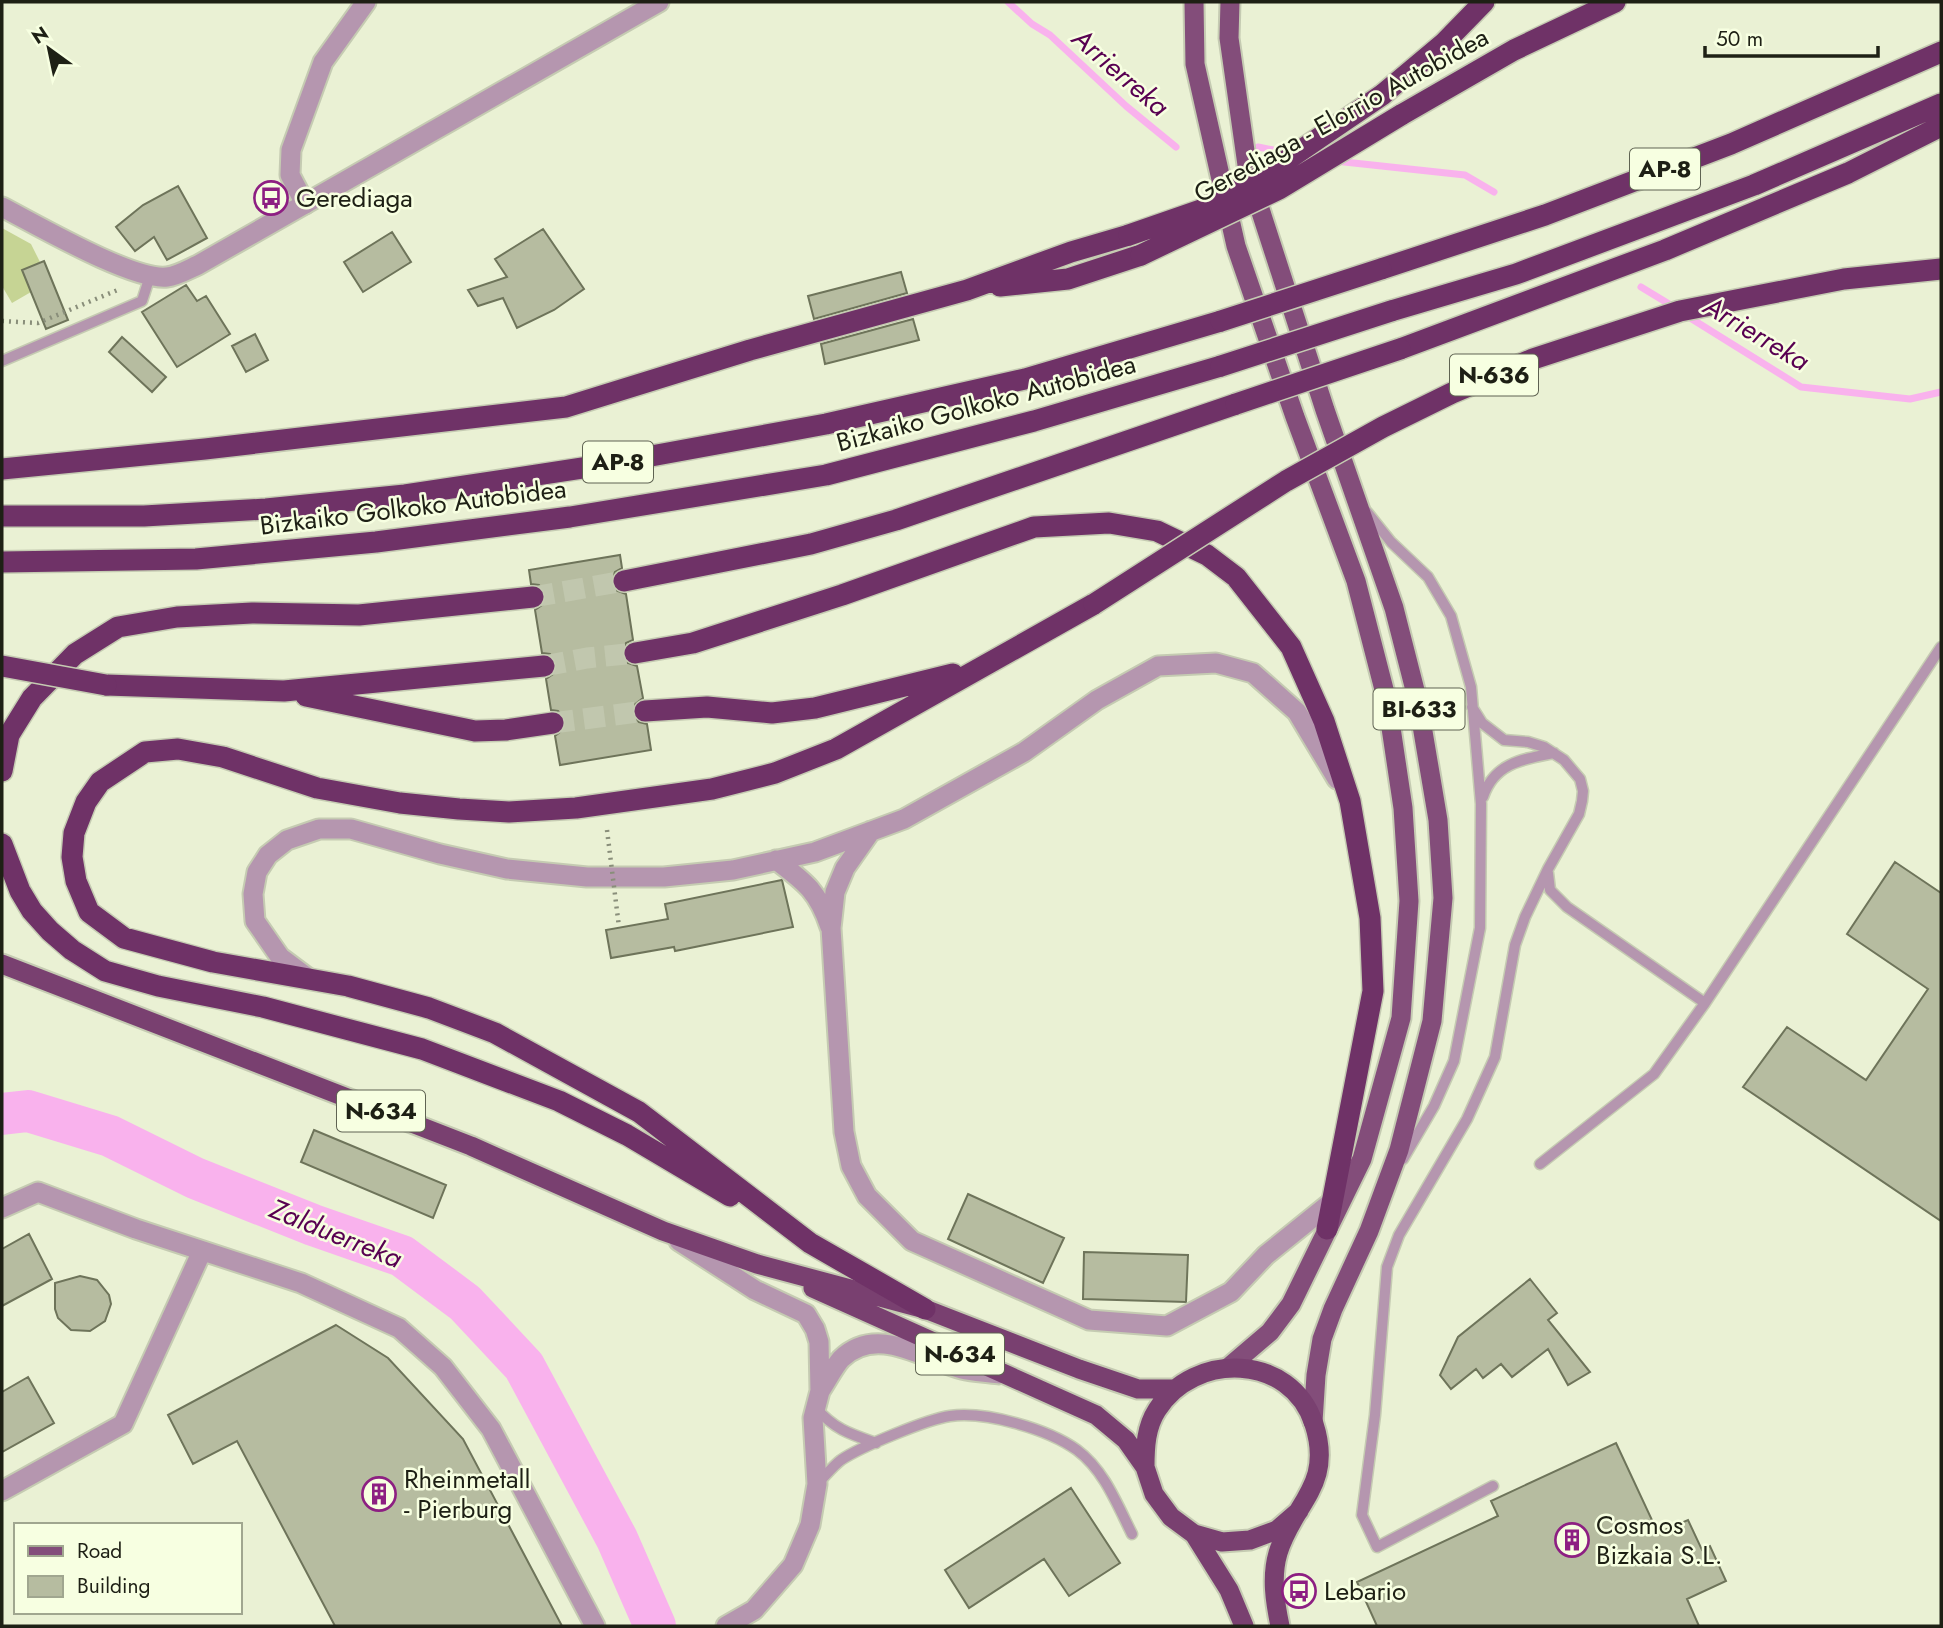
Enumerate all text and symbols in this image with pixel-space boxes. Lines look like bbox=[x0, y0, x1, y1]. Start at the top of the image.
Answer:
north arrow bbox=[14, 14, 84, 84]
scale bar bbox=[1705, 14, 1878, 58]
water label: Arrierreka bbox=[1062, 18, 1179, 127]
street label: Gerediaga - Elorrio Autobidea bbox=[1187, 18, 1495, 212]
text: N bbox=[26, 20, 54, 51]
text: 50 m bbox=[1716, 24, 1763, 54]
road number: AP-8 bbox=[1630, 148, 1700, 190]
bus stop icon: Gerediaga bbox=[252, 179, 290, 217]
place label: Gerediaga bbox=[296, 179, 413, 217]
water label: Arrierreka bbox=[1695, 285, 1818, 381]
street label: Bizkaiko Golkoko Autobidea bbox=[832, 345, 1140, 461]
road number: N-636 bbox=[1450, 354, 1538, 396]
road number: AP-8 bbox=[583, 442, 653, 482]
street label: Bizkaiko Golkoko Autobidea bbox=[258, 469, 568, 545]
road number: BI-633 bbox=[1374, 688, 1464, 730]
road number: N-634 bbox=[337, 1091, 425, 1132]
water label: Zalduerreka bbox=[262, 1188, 409, 1279]
road number: N-634 bbox=[916, 1334, 1004, 1374]
place label: Rheinmetall - Pierburg bbox=[404, 1460, 530, 1528]
building icon: Rheinmetall - Pierburg bbox=[360, 1475, 398, 1513]
place label: Cosmos Bizkaia S.L. bbox=[1596, 1506, 1723, 1574]
building icon: Cosmos Bizkaia S.L. bbox=[1553, 1521, 1591, 1559]
legend bbox=[14, 1523, 242, 1614]
text: Road bbox=[77, 1536, 122, 1566]
text: Building bbox=[77, 1571, 150, 1601]
bus stop icon: Lebario bbox=[1280, 1572, 1318, 1610]
place label: Lebario bbox=[1324, 1572, 1406, 1610]

